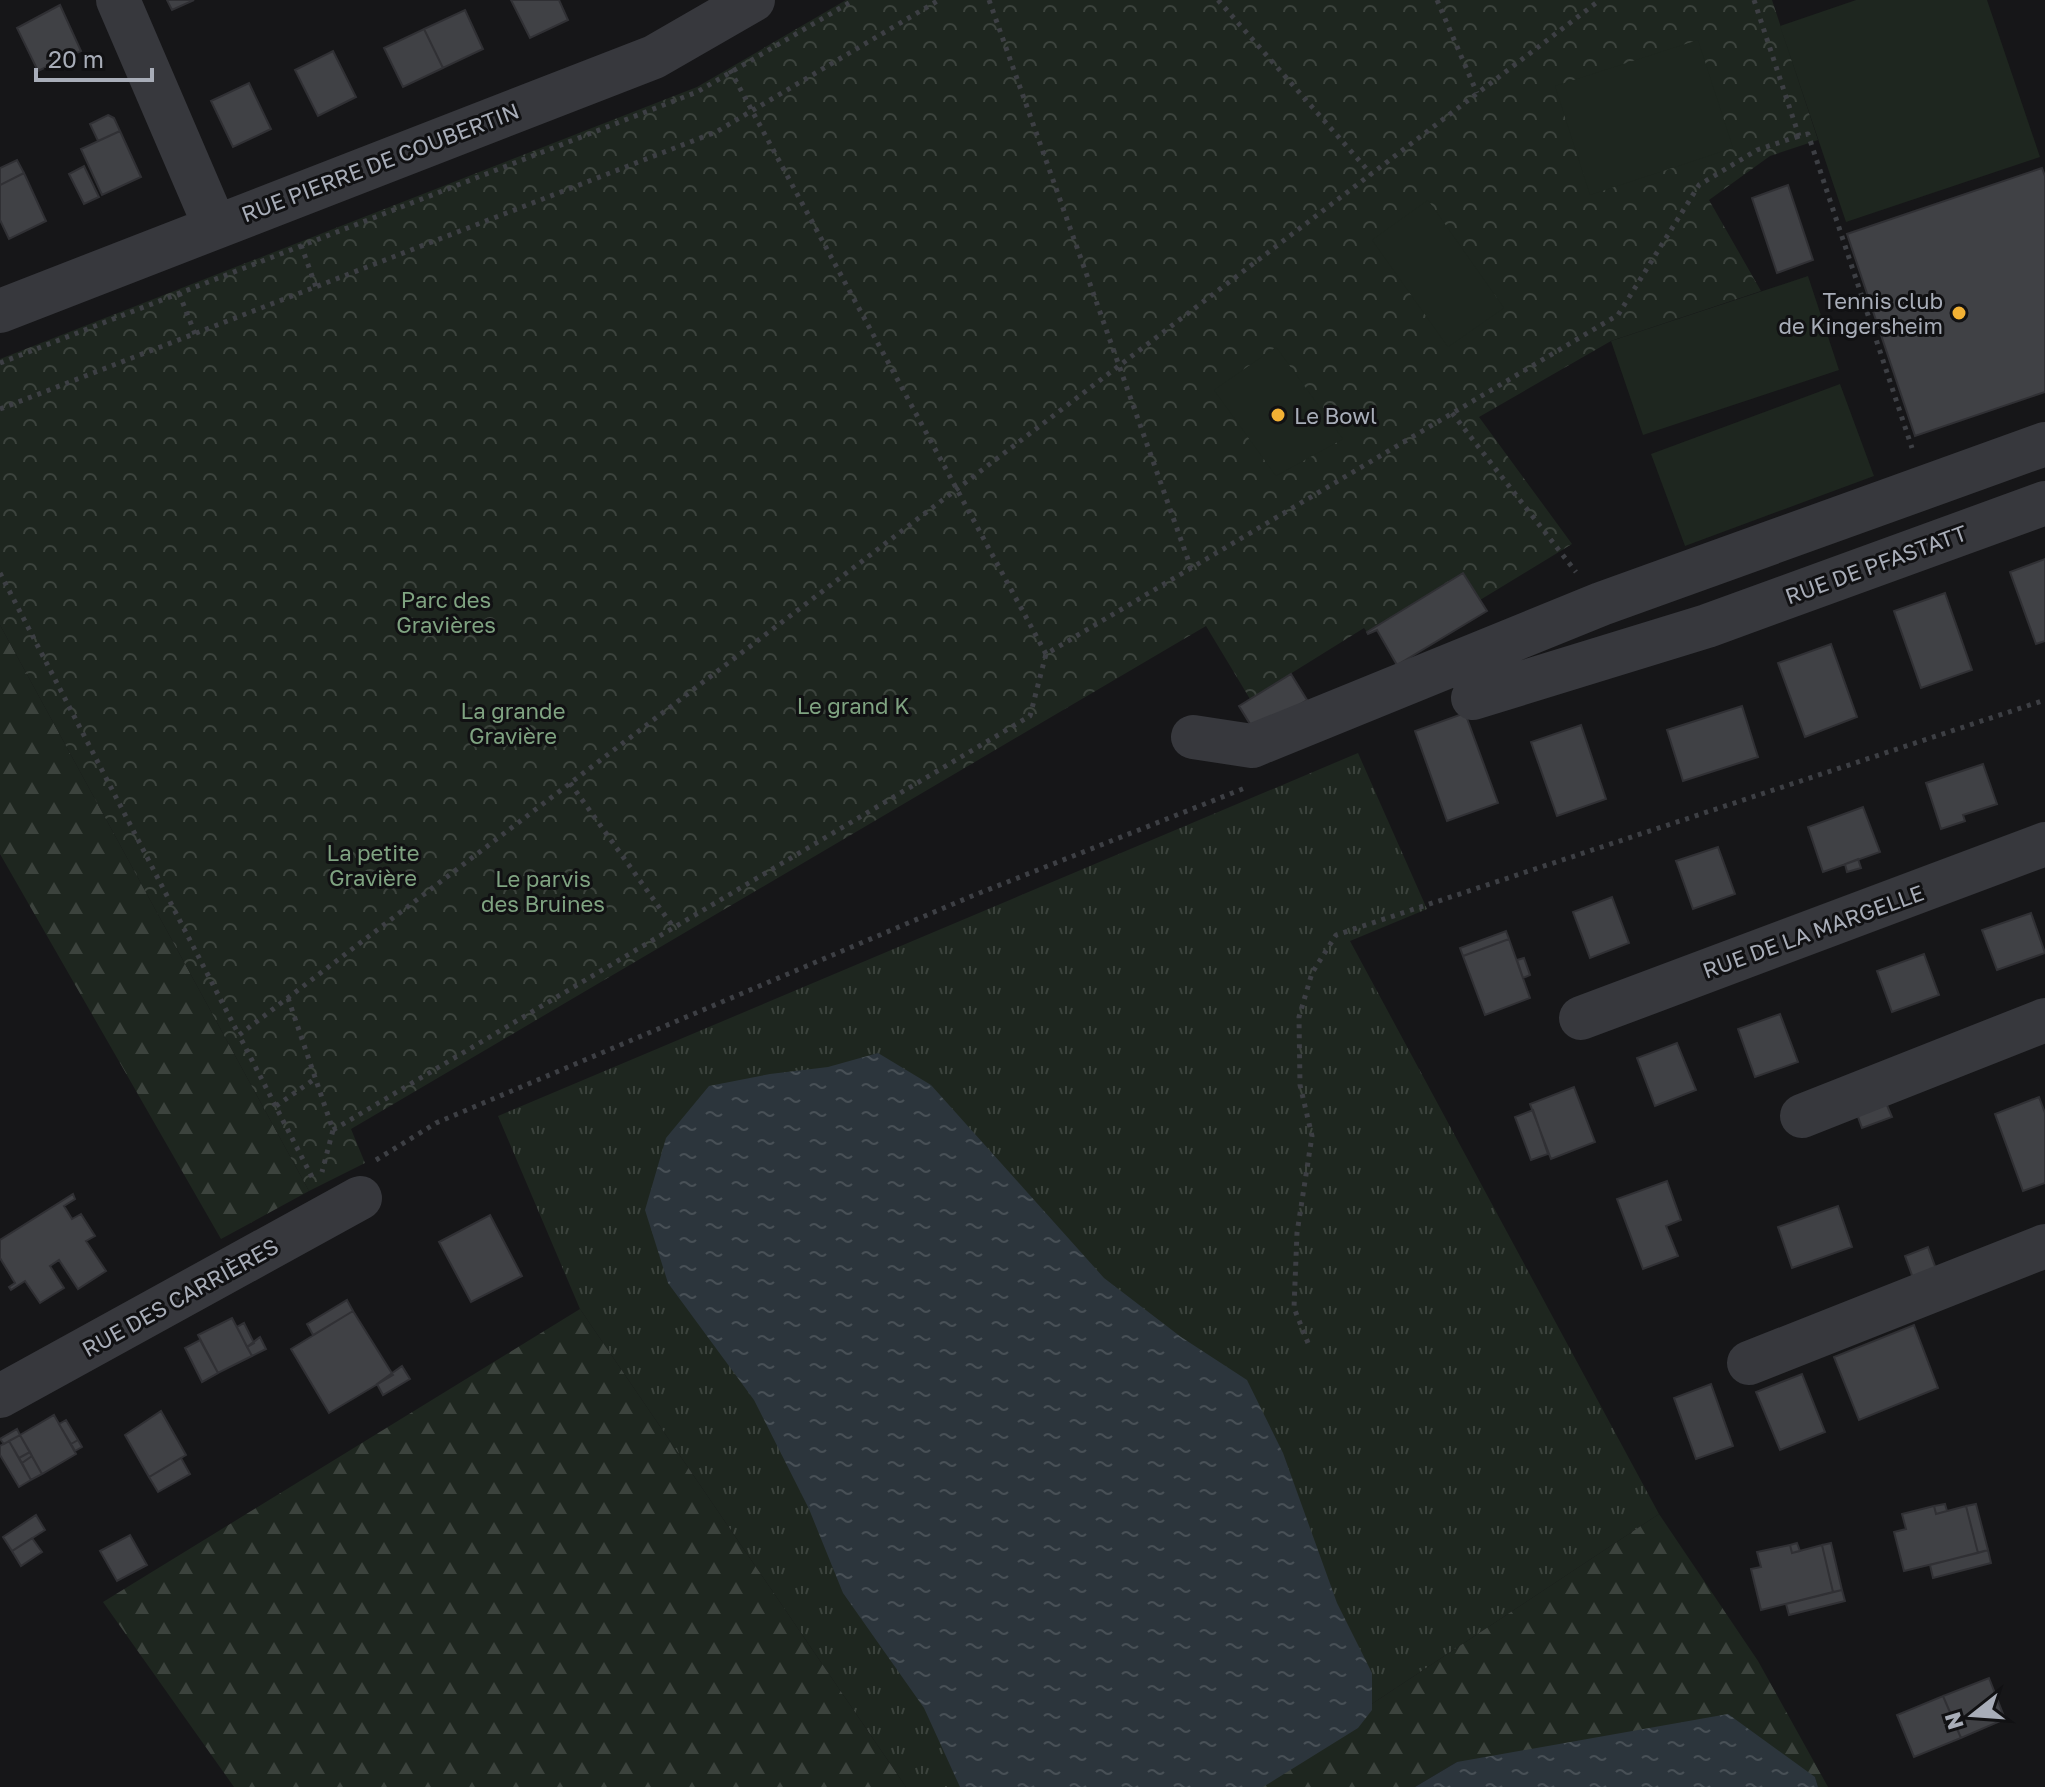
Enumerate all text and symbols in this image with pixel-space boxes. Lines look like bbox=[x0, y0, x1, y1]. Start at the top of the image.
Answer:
scale bar bbox=[36, 32, 152, 82]
text: 20 m bbox=[48, 44, 104, 73]
street label: RUE PIERRE DE COUBERTIN bbox=[237, 97, 523, 227]
place label: Tennis club de Kingersheim bbox=[1778, 287, 1943, 339]
marker: Tennis club de Kingersheim bbox=[1950, 304, 1968, 322]
place label: Le Bowl bbox=[1294, 402, 1377, 429]
marker: Le Bowl bbox=[1269, 406, 1287, 424]
street label: RUE DE PFASTATT bbox=[1781, 518, 1971, 609]
park label: Parc des Gravières bbox=[396, 586, 496, 638]
park label: Le grand K bbox=[797, 692, 909, 719]
park label: La grande Gravière bbox=[461, 697, 565, 749]
park label: La petite Gravière bbox=[326, 839, 420, 891]
park label: Le parvis des Bruines bbox=[481, 865, 605, 917]
street label: RUE DE LA MARGELLE bbox=[1699, 878, 1927, 984]
street label: RUE DES CARRIÈRES bbox=[77, 1232, 283, 1362]
north arrow bbox=[1933, 1675, 2013, 1755]
text: N bbox=[1938, 1709, 1969, 1733]

